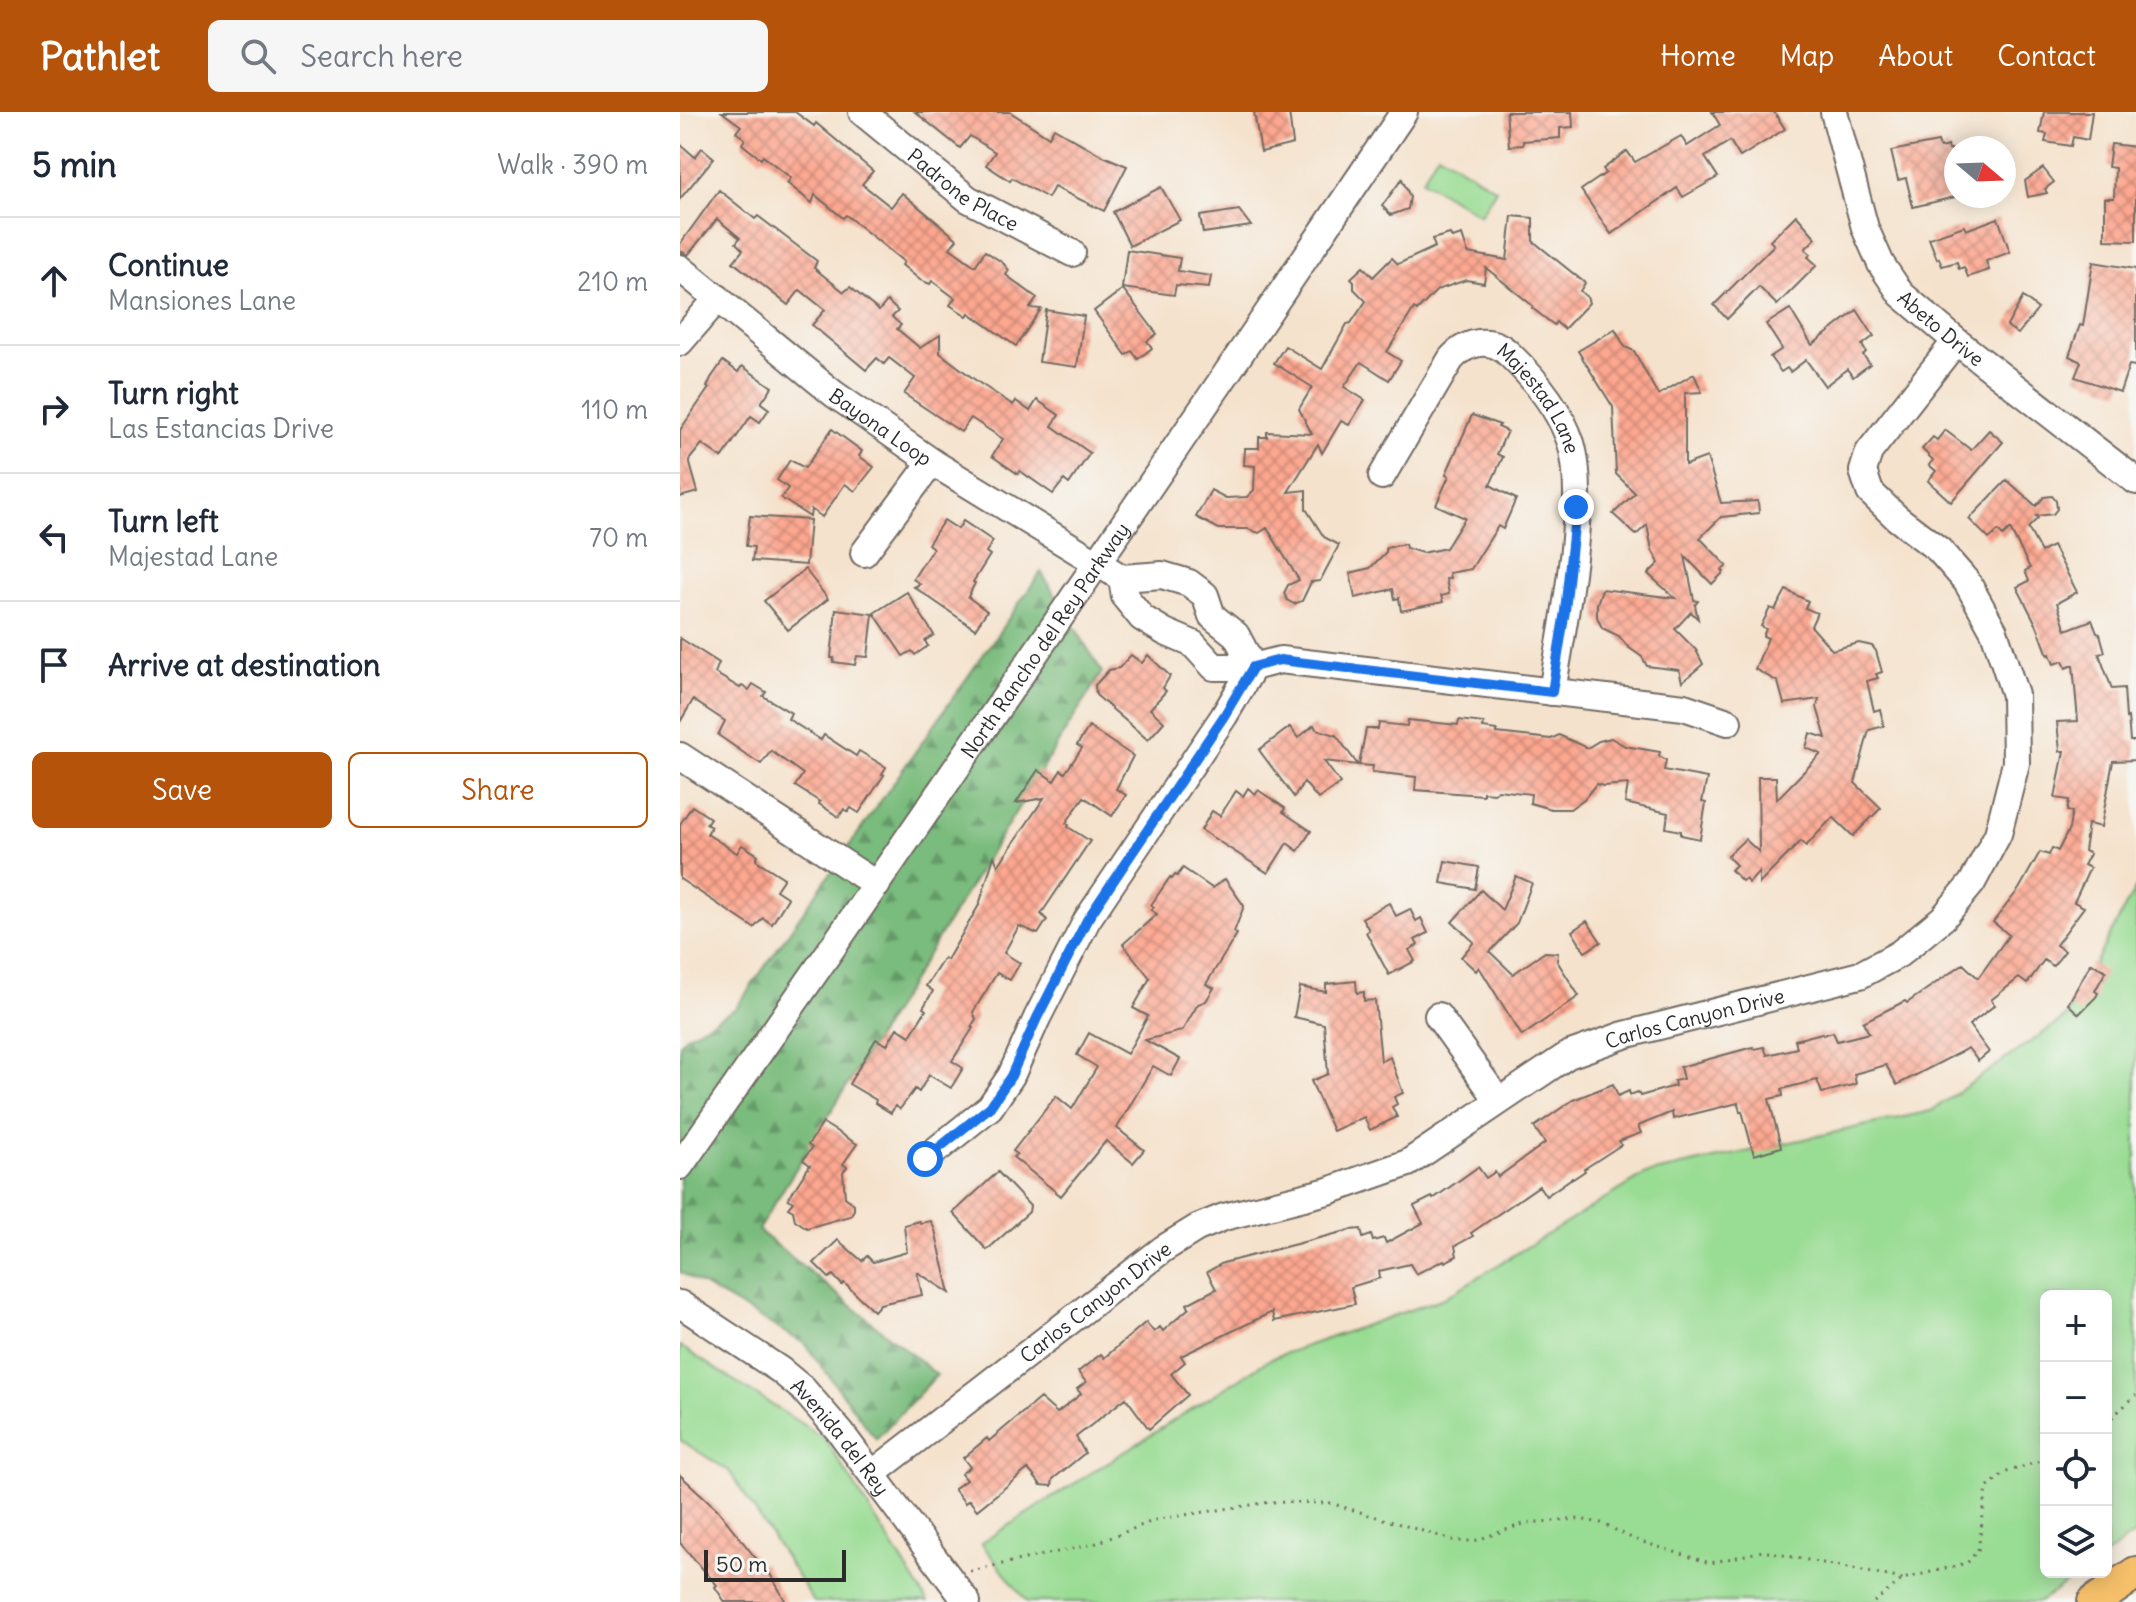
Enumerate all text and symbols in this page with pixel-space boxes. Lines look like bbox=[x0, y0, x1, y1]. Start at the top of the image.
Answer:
search box bbox=[208, 20, 768, 92]
text: Pathlet bbox=[40, 33, 160, 80]
icon: search bbox=[236, 34, 280, 78]
text: Search here bbox=[300, 37, 463, 75]
text: Home bbox=[1660, 38, 1736, 74]
text: Map bbox=[1780, 38, 1834, 74]
text: About bbox=[1878, 38, 1953, 74]
text: Contact bbox=[1997, 38, 2096, 74]
north arrow bbox=[1944, 136, 2016, 208]
street label: Padrone Place bbox=[903, 142, 1023, 236]
text: 5 min bbox=[32, 143, 117, 186]
text: Walk · 390 m bbox=[497, 148, 648, 181]
text: Continue bbox=[108, 246, 229, 284]
icon: ahead bbox=[32, 259, 76, 303]
text: 210 m bbox=[577, 265, 648, 298]
text: Mansiones Lane bbox=[108, 284, 296, 317]
street label: Abeto Drive bbox=[1893, 285, 1989, 371]
street label: Majestad Lane bbox=[1492, 337, 1586, 456]
text: Turn right bbox=[108, 374, 239, 412]
street label: Bayona Loop bbox=[825, 382, 937, 471]
icon: right bbox=[32, 387, 76, 431]
text: 110 m bbox=[581, 393, 648, 426]
text: Las Estancias Drive bbox=[108, 412, 334, 445]
route end bbox=[1558, 489, 1594, 525]
text: Turn left bbox=[108, 502, 219, 540]
icon: left bbox=[32, 515, 76, 559]
street label: North Rancho del Rey Parkway bbox=[955, 517, 1134, 763]
text: 70 m bbox=[589, 521, 648, 554]
text: Majestad Lane bbox=[108, 540, 278, 573]
icon: arrive bbox=[32, 643, 76, 687]
text: Arrive at destination bbox=[108, 646, 380, 684]
button: Save bbox=[32, 752, 332, 828]
button: Share bbox=[348, 752, 648, 828]
street label: Carlos Canyon Drive bbox=[1601, 982, 1787, 1053]
route start bbox=[907, 1141, 943, 1177]
street label: Carlos Canyon Drive bbox=[1014, 1235, 1175, 1368]
map controls bbox=[2040, 1290, 2112, 1578]
button: + bbox=[2040, 1290, 2112, 1362]
button: − bbox=[2040, 1362, 2112, 1434]
street label: Avenida del Rey bbox=[786, 1372, 895, 1500]
button: locate bbox=[2040, 1434, 2112, 1506]
button: layers bbox=[2040, 1506, 2112, 1578]
scale bar bbox=[704, 1546, 846, 1582]
text: 50 m bbox=[716, 1550, 768, 1578]

